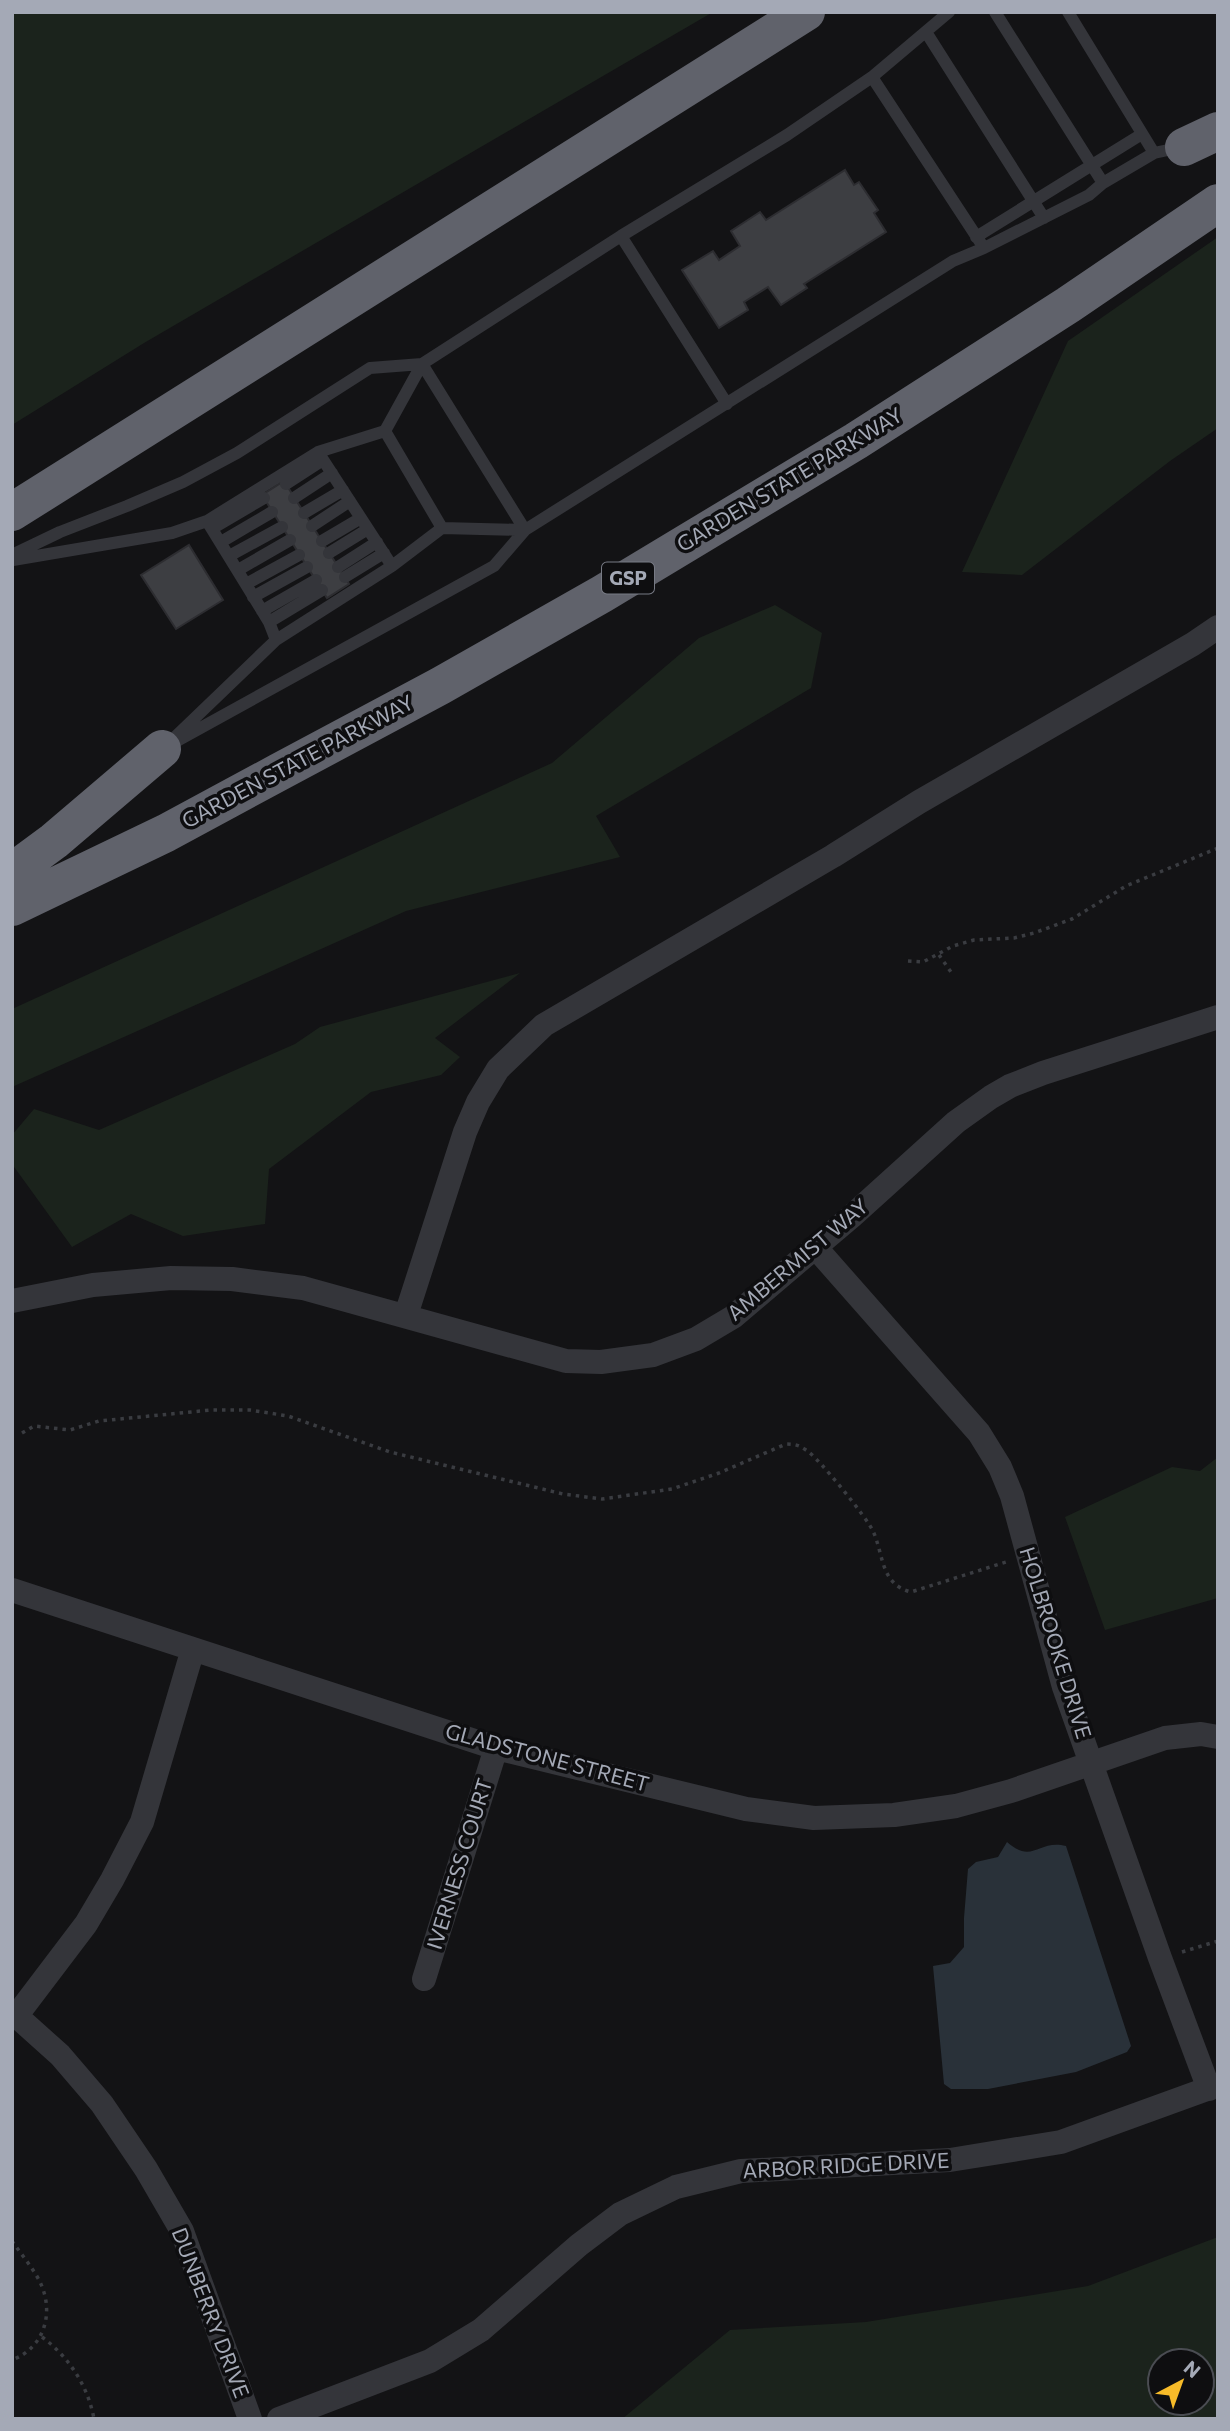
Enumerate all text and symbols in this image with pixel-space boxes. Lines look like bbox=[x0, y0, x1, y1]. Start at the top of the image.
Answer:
street label: GARDEN STATE PARKWAY bbox=[672, 401, 907, 556]
road number: GSP bbox=[602, 562, 654, 594]
street label: GARDEN STATE PARKWAY bbox=[177, 689, 418, 833]
street label: AMBERMIST WAY bbox=[721, 1192, 873, 1325]
street label: HOLBROOKE DRIVE bbox=[1015, 1544, 1098, 1742]
street label: GLADSTONE STREET bbox=[443, 1717, 652, 1796]
street label: IVERNESS COURT bbox=[421, 1775, 497, 1952]
street label: ARBOR RIDGE DRIVE bbox=[742, 2147, 950, 2182]
street label: DUNBERRY DRIVE bbox=[167, 2224, 255, 2401]
north arrow bbox=[1146, 2347, 1216, 2417]
text: N bbox=[1180, 2355, 1205, 2382]

